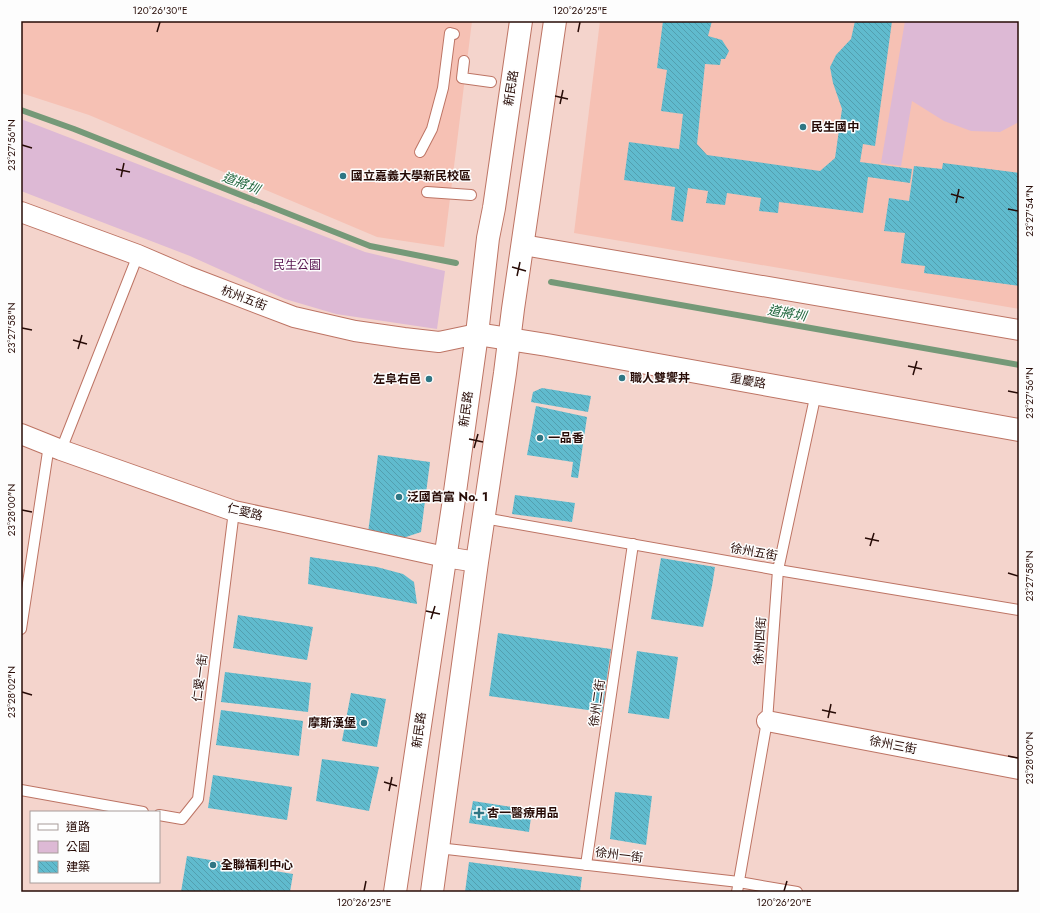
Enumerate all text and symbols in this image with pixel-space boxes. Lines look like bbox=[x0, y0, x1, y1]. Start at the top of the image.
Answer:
text: 120°26'30"E bbox=[133, 3, 187, 18]
text: 120°26'25"E bbox=[553, 3, 607, 18]
street label: 新民路 bbox=[499, 69, 523, 107]
place label: 民生國中 bbox=[811, 118, 859, 136]
text: 23°27'56"N bbox=[4, 119, 19, 171]
marker: 民生國中 bbox=[798, 122, 808, 132]
water label: 道將圳 bbox=[219, 167, 264, 200]
place label: 國立嘉義大學新民校區 bbox=[351, 167, 471, 185]
marker: 國立嘉義大學新民校區 bbox=[338, 171, 348, 181]
text: 23°27'54"N bbox=[1022, 185, 1037, 237]
park label: 民生公園 bbox=[273, 256, 321, 274]
street label: 杭州五街 bbox=[218, 281, 270, 315]
water label: 道將圳 bbox=[766, 300, 810, 326]
text: 23°27'58"N bbox=[4, 302, 19, 354]
text: 23°27'56"N bbox=[1022, 367, 1037, 419]
place label: 職人雙饗丼 bbox=[630, 369, 690, 387]
street label: 重慶路 bbox=[729, 369, 767, 393]
place label: 左阜右邑 bbox=[373, 370, 421, 388]
marker: 職人雙饗丼 bbox=[617, 373, 627, 383]
marker: 左阜右邑 bbox=[424, 374, 434, 384]
street label: 新民路 bbox=[455, 390, 477, 428]
place label: 一品香 bbox=[548, 429, 584, 447]
marker: 一品香 bbox=[535, 433, 545, 443]
text: 23°28'00"N bbox=[4, 484, 19, 536]
place label: 泛國首富 No. 1 bbox=[407, 488, 488, 506]
marker: 泛國首富 No. 1 bbox=[394, 492, 404, 502]
street label: 仁愛路 bbox=[225, 499, 265, 525]
street label: 徐州五街 bbox=[729, 539, 779, 565]
text: 23°27'58"N bbox=[1022, 550, 1037, 602]
street label: 徐州四街 bbox=[749, 616, 771, 666]
street label: 仁愛一街 bbox=[188, 653, 212, 703]
text: 23°28'02"N bbox=[4, 666, 19, 718]
street label: 徐州二街 bbox=[585, 678, 609, 728]
street label: 新民路 bbox=[408, 711, 430, 749]
place label: 摩斯漢堡 bbox=[308, 714, 356, 732]
marker: 摩斯漢堡 bbox=[359, 718, 369, 728]
street label: 徐州三街 bbox=[868, 732, 918, 758]
text: 23°28'00"N bbox=[1022, 732, 1037, 784]
place label: 杏一醫療用品 bbox=[487, 804, 559, 822]
marker: 杏一醫療用品 bbox=[474, 808, 484, 818]
legend bbox=[30, 811, 160, 883]
text: 道路 bbox=[66, 818, 90, 836]
text: 公園 bbox=[66, 838, 90, 856]
street label: 徐州一街 bbox=[594, 843, 644, 867]
place label: 全聯福利中心 bbox=[221, 856, 293, 874]
text: 建築 bbox=[66, 858, 90, 876]
marker: 全聯福利中心 bbox=[208, 860, 218, 870]
text: 120°26'25"E bbox=[337, 895, 391, 910]
text: 120°26'20"E bbox=[756, 895, 812, 910]

